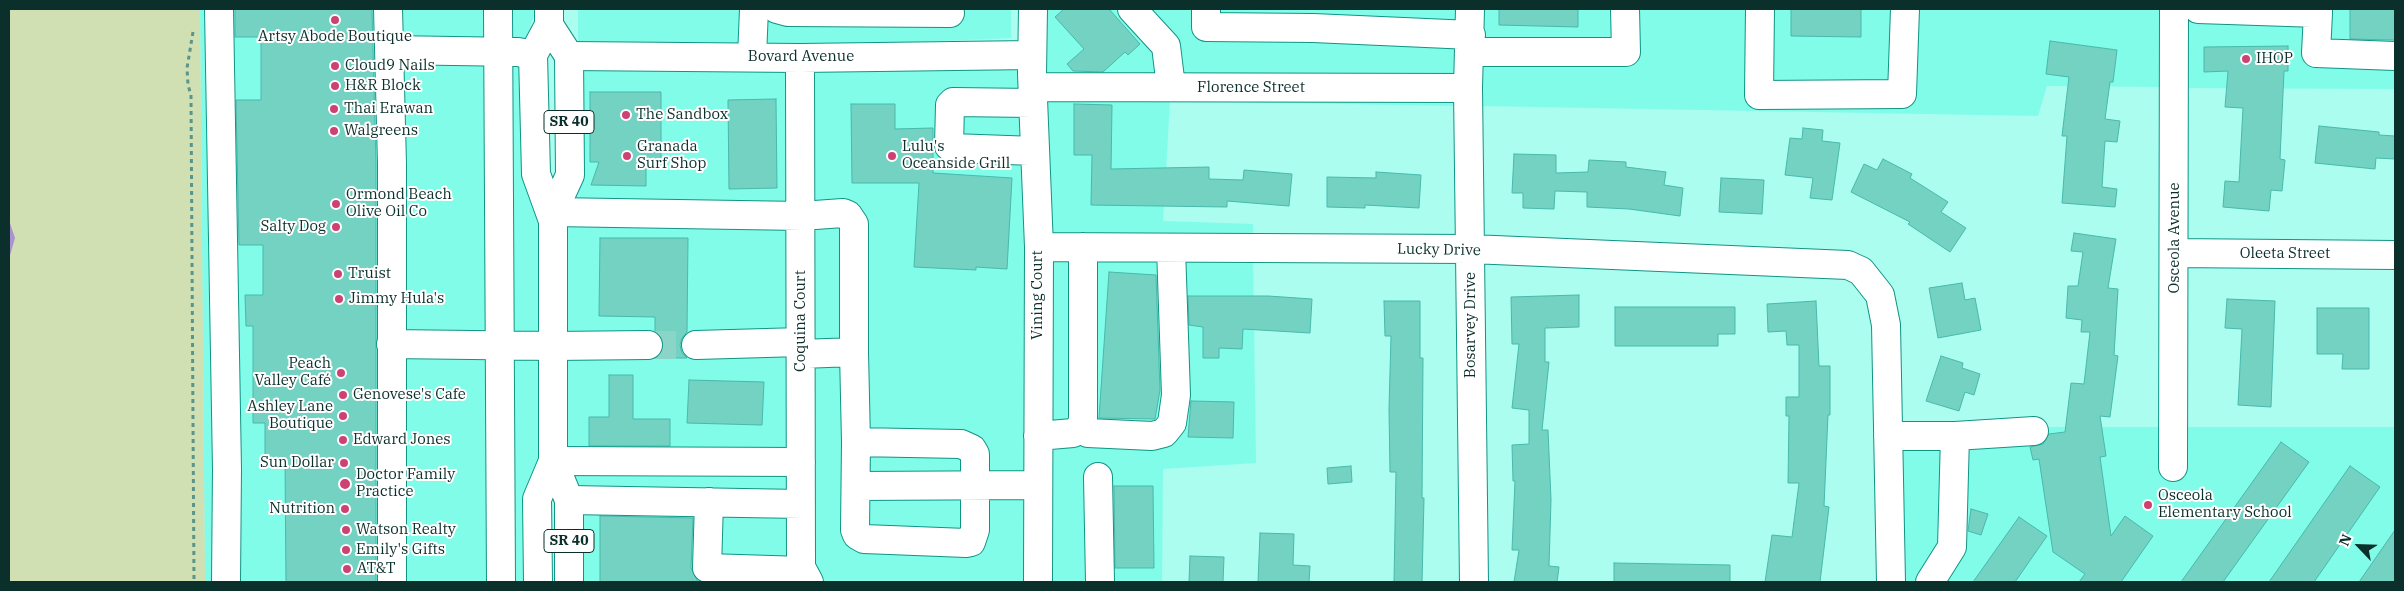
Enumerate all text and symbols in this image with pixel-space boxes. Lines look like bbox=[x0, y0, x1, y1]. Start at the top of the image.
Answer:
marker: Artsy Abode Boutique bbox=[329, 14, 341, 26]
place label: Artsy Abode Boutique bbox=[258, 28, 412, 46]
street label: Bovard Avenue bbox=[748, 48, 854, 66]
place label: IHOP bbox=[2256, 50, 2293, 68]
marker: IHOP bbox=[2240, 53, 2252, 65]
place label: Cloud9 Nails bbox=[345, 57, 435, 75]
marker: Cloud9 Nails bbox=[329, 60, 341, 72]
place label: H&R Block bbox=[345, 77, 421, 95]
street label: Florence Street bbox=[1197, 79, 1305, 97]
marker: H&R Block bbox=[329, 80, 341, 92]
place label: Thai Erawan bbox=[344, 100, 433, 118]
marker: Thai Erawan bbox=[328, 103, 340, 115]
place label: The Sandbox bbox=[636, 106, 728, 124]
marker: The Sandbox bbox=[620, 109, 632, 121]
road number: SR 40 bbox=[544, 110, 594, 134]
place label: Walgreens bbox=[344, 122, 418, 140]
marker: Walgreens bbox=[328, 125, 340, 137]
place label: Granada Surf Shop bbox=[637, 138, 706, 173]
place label: Lulu's Oceanside Grill bbox=[902, 138, 1010, 173]
marker: Granada Surf Shop bbox=[621, 150, 633, 162]
marker: Lulu's Oceanside Grill bbox=[886, 150, 898, 162]
street label: Osceola Avenue bbox=[2166, 182, 2184, 294]
place label: Ormond Beach Olive Oil Co bbox=[346, 186, 452, 221]
marker: Ormond Beach Olive Oil Co bbox=[330, 198, 342, 210]
place label: Salty Dog bbox=[260, 218, 326, 236]
marker: Salty Dog bbox=[330, 221, 342, 233]
street label: Lucky Drive bbox=[1397, 240, 1481, 260]
street label: Oleeta Street bbox=[2240, 245, 2330, 263]
street label: Vining Court bbox=[1029, 250, 1047, 340]
place label: Truist bbox=[348, 265, 391, 283]
marker: Truist bbox=[332, 268, 344, 280]
street label: Coquina Court bbox=[792, 270, 810, 372]
street label: Bosarvey Drive bbox=[1462, 272, 1480, 378]
place label: Jimmy Hula's bbox=[349, 290, 444, 308]
marker: Jimmy Hula's bbox=[333, 293, 345, 305]
place label: Peach Valley Café bbox=[255, 355, 331, 390]
marker: Peach Valley Café bbox=[335, 367, 347, 379]
place label: Genovese's Cafe bbox=[353, 386, 466, 404]
marker: Genovese's Cafe bbox=[337, 389, 349, 401]
place label: Ashley Lane Boutique bbox=[247, 398, 333, 433]
marker: Ashley Lane Boutique bbox=[337, 410, 349, 422]
place label: Edward Jones bbox=[353, 431, 451, 449]
marker: Edward Jones bbox=[337, 434, 349, 446]
place label: Sun Dollar bbox=[260, 454, 334, 472]
marker: Sun Dollar bbox=[338, 457, 350, 469]
place label: Doctor Family Practice bbox=[356, 466, 455, 501]
marker: Doctor Family Practice bbox=[338, 477, 352, 491]
place label: Osceola Elementary School bbox=[2158, 487, 2292, 522]
marker: Osceola Elementary School bbox=[2142, 499, 2154, 511]
place label: Nutrition bbox=[269, 500, 335, 518]
marker: Nutrition bbox=[339, 503, 351, 515]
place label: Watson Realty bbox=[356, 521, 456, 539]
north arrow bbox=[2334, 521, 2384, 571]
marker: Watson Realty bbox=[340, 524, 352, 536]
road number: SR 40 bbox=[544, 530, 594, 552]
text: N bbox=[2335, 531, 2356, 549]
place label: Emily's Gifts bbox=[356, 541, 445, 559]
marker: Emily's Gifts bbox=[340, 544, 352, 556]
place label: AT&T bbox=[357, 560, 396, 578]
marker: AT&T bbox=[341, 563, 353, 575]

